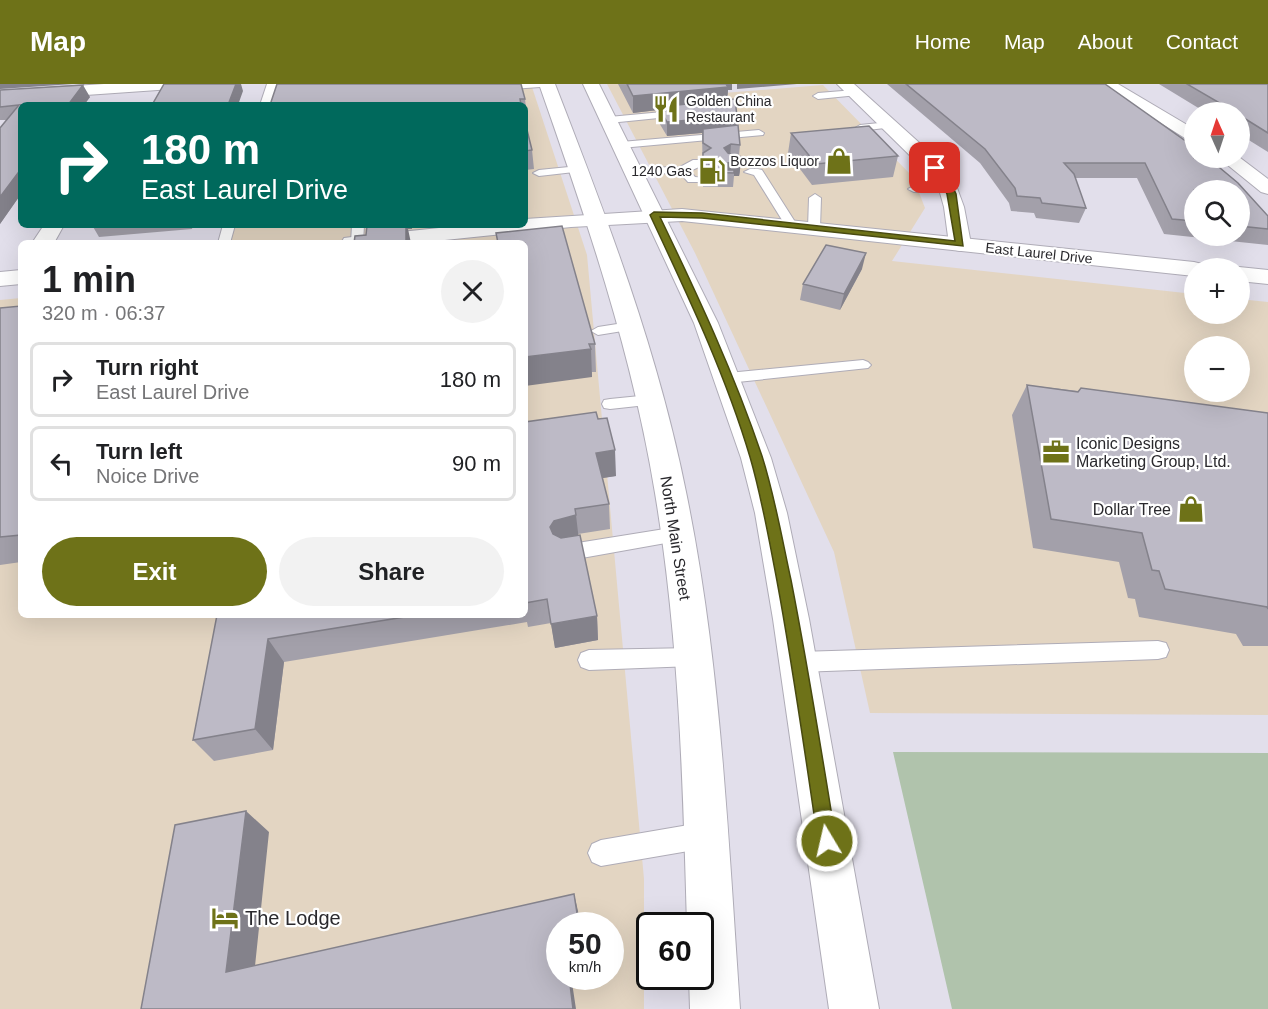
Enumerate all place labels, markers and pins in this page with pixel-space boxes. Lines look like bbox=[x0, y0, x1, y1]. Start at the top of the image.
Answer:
place label: Golden China Restaurant bbox=[686, 93, 772, 125]
restaurant icon: Golden China Restaurant bbox=[651, 94, 681, 124]
pin bbox=[909, 142, 960, 193]
shop icon: Bozzos Liquor bbox=[824, 146, 854, 176]
place label: Bozzos Liquor bbox=[730, 153, 819, 169]
fuel station icon: 1240 Gas bbox=[697, 156, 727, 186]
place label: 1240 Gas bbox=[631, 163, 692, 179]
place label: Iconic Designs Marketing Group, Ltd. bbox=[1076, 435, 1231, 470]
office icon: Iconic Designs Marketing Group, Ltd. bbox=[1041, 437, 1071, 467]
shop icon: Dollar Tree bbox=[1176, 494, 1206, 524]
place label: Dollar Tree bbox=[1093, 501, 1171, 518]
hotel icon: The Lodge bbox=[210, 903, 240, 933]
place label: The Lodge bbox=[245, 907, 341, 929]

